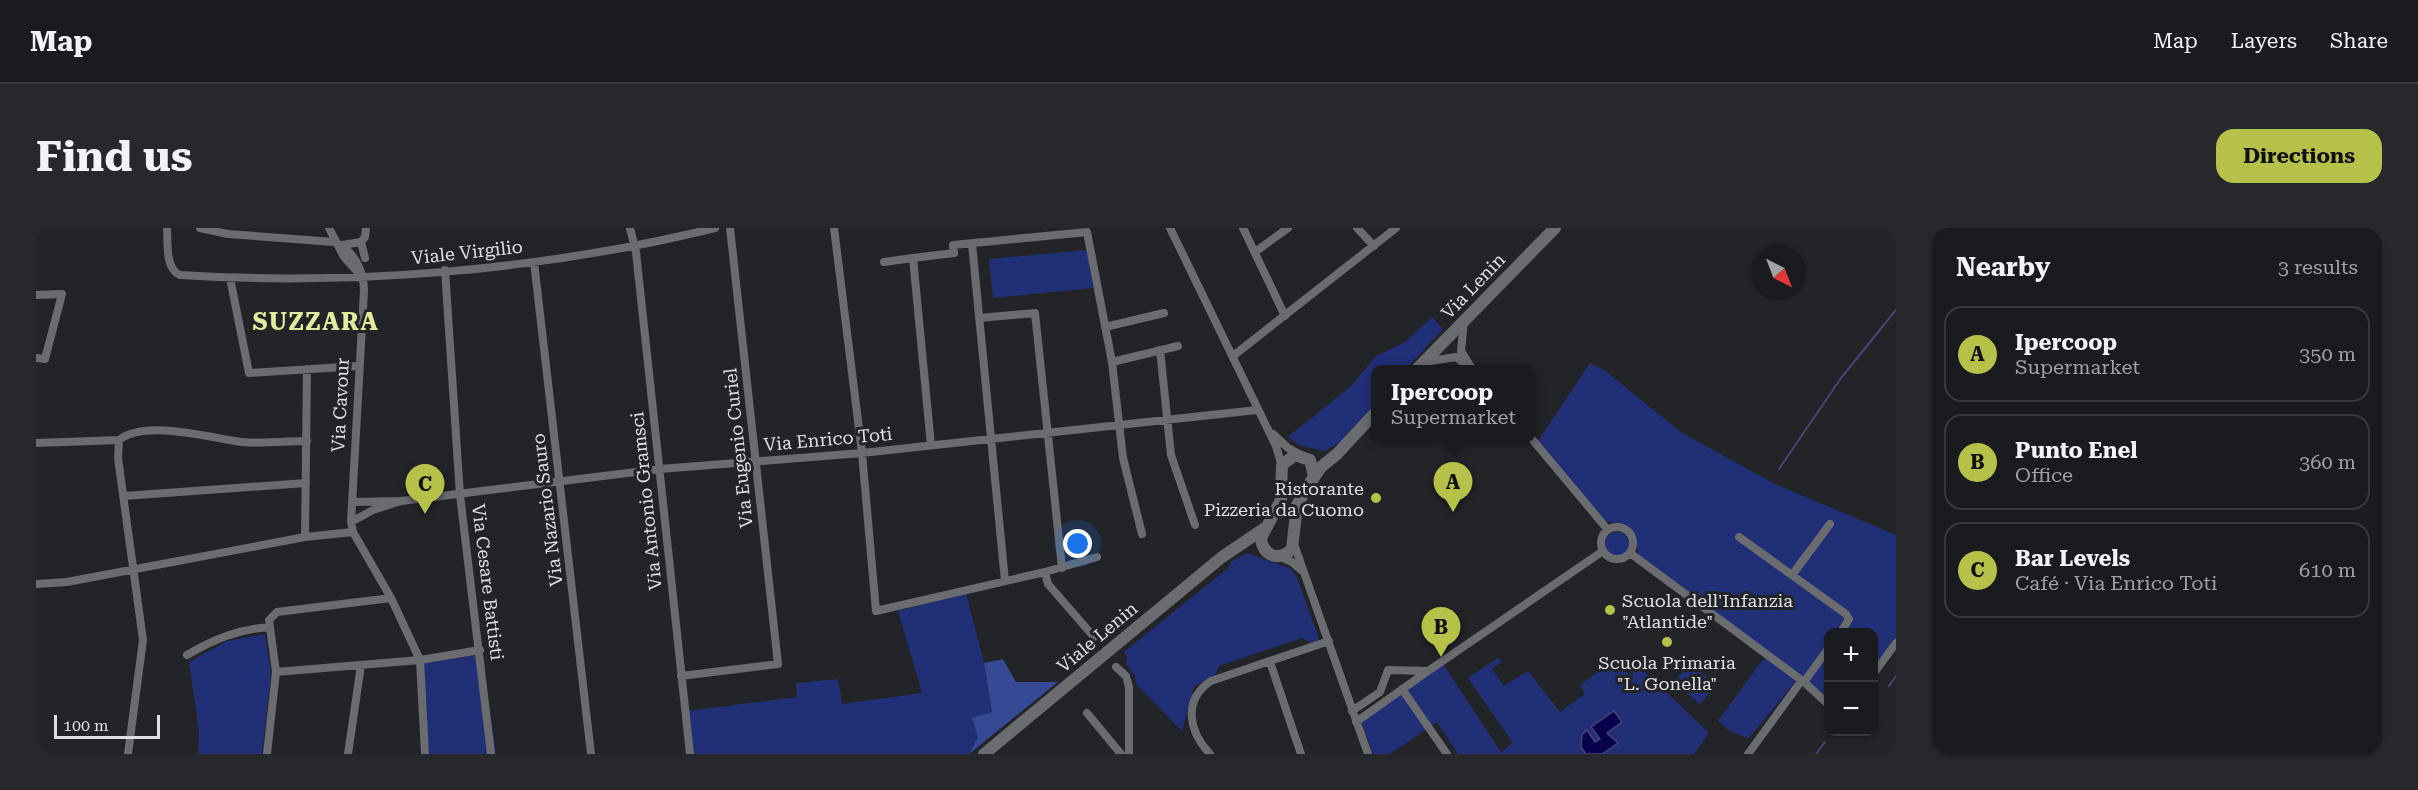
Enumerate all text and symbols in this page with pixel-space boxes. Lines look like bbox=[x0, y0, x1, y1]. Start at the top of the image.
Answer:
text: Map bbox=[30, 25, 92, 58]
text: Map bbox=[2153, 29, 2198, 53]
text: Layers bbox=[2231, 29, 2297, 53]
text: Share bbox=[2330, 29, 2388, 53]
button: Directions bbox=[2216, 129, 2382, 183]
text: Find us bbox=[36, 132, 193, 181]
street label: Viale Virgilio bbox=[410, 236, 524, 268]
north arrow bbox=[1752, 246, 1806, 300]
street label: Via Lenin bbox=[1437, 249, 1510, 323]
text: Nearby bbox=[1956, 252, 2050, 282]
text: 3 results bbox=[2278, 255, 2358, 279]
district label: SUZZARA bbox=[253, 308, 379, 336]
text: Ipercoop bbox=[2015, 330, 2117, 355]
text: A bbox=[1970, 342, 1985, 366]
text: 350 m bbox=[2299, 342, 2356, 366]
text: Supermarket bbox=[2015, 355, 2140, 379]
street label: Via Cavour bbox=[327, 357, 353, 453]
popup bbox=[1371, 365, 1536, 443]
street label: Via Eugenio Curiel bbox=[719, 367, 757, 529]
text: Ipercoop bbox=[1391, 380, 1493, 405]
text: Supermarket bbox=[1391, 405, 1516, 429]
street label: Via Antonio Gramsci bbox=[626, 411, 666, 591]
street label: Via Enrico Toti bbox=[763, 423, 893, 455]
street label: Via Nazario Sauro bbox=[527, 432, 567, 588]
text: Punto Enel bbox=[2015, 438, 2138, 463]
text: B bbox=[1970, 450, 1985, 474]
text: 360 m bbox=[2299, 450, 2356, 474]
pin: A bbox=[1434, 462, 1472, 512]
text: Office bbox=[2015, 463, 2073, 487]
pin: C bbox=[406, 464, 444, 514]
place label: Ristorante Pizzeria da Cuomo bbox=[1204, 478, 1364, 520]
marker: Ristorante Pizzeria da Cuomo bbox=[1369, 491, 1383, 505]
street label: Via Cesare Battisti bbox=[468, 503, 508, 662]
your location bbox=[1063, 529, 1092, 558]
text: Bar Levels bbox=[2015, 546, 2130, 571]
text: C bbox=[1971, 558, 1985, 582]
text: 610 m bbox=[2299, 558, 2356, 582]
text: Café · Via Enrico Toti bbox=[2015, 571, 2217, 595]
place label: Scuola dell'Infanzia "Atlantide" bbox=[1622, 590, 1793, 632]
street label: Viale Lenin bbox=[1053, 597, 1142, 677]
marker: Scuola dell'Infanzia "Atlantide" bbox=[1603, 603, 1617, 617]
pin: B bbox=[1422, 608, 1460, 657]
map controls bbox=[1824, 628, 1878, 736]
button: + bbox=[1824, 628, 1878, 682]
marker: Scuola Primaria "L. Gonella" bbox=[1660, 635, 1674, 649]
place label: Scuola Primaria "L. Gonella" bbox=[1598, 652, 1736, 694]
button: − bbox=[1824, 682, 1878, 736]
scale bar bbox=[54, 712, 160, 739]
text: 100 m bbox=[63, 716, 109, 735]

